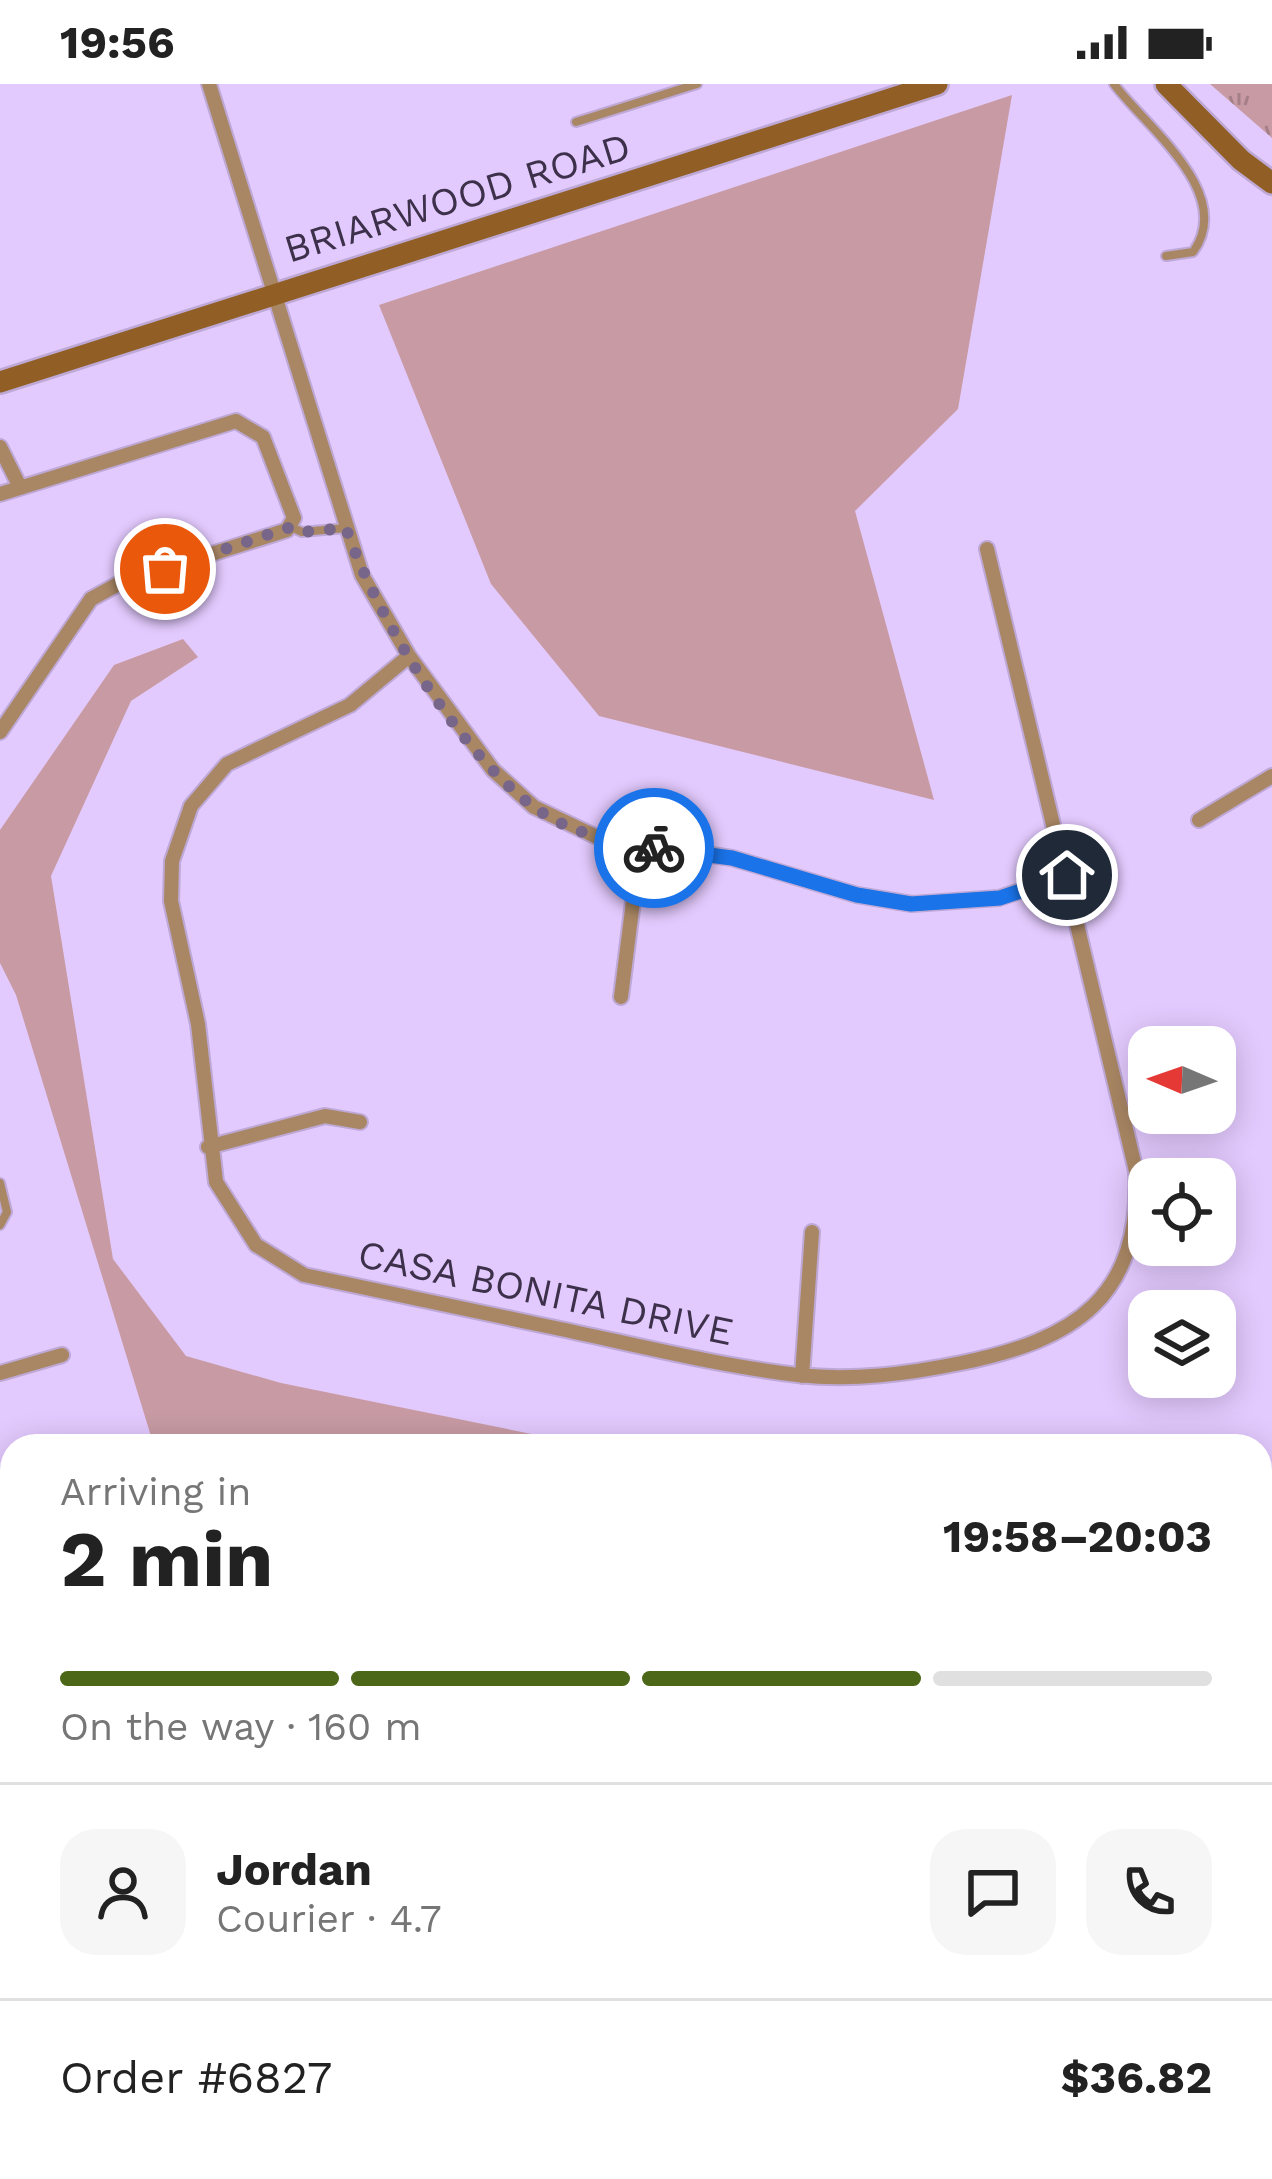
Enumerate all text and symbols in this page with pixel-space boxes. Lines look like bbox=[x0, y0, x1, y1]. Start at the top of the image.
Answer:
text: 19:56 bbox=[60, 16, 175, 69]
street label: BRIARWOOD ROAD bbox=[279, 123, 635, 271]
pin bbox=[114, 518, 216, 620]
icon: bag bbox=[132, 536, 198, 602]
courier bbox=[594, 788, 714, 908]
icon: bike bbox=[621, 815, 687, 881]
pin bbox=[1016, 824, 1118, 926]
icon: home bbox=[1034, 842, 1100, 908]
north arrow bbox=[1128, 1026, 1236, 1134]
map controls bbox=[1128, 1026, 1236, 1398]
button: locate bbox=[1128, 1158, 1236, 1266]
street label: CASA BONITA DRIVE bbox=[354, 1231, 738, 1354]
button: layers bbox=[1128, 1290, 1236, 1398]
text: Arriving in bbox=[60, 1469, 251, 1514]
text: 19:58–20:03 bbox=[943, 1510, 1212, 1563]
text: 2 min bbox=[60, 1513, 273, 1605]
text: On the way · 160 m bbox=[60, 1704, 422, 1749]
button: person bbox=[60, 1829, 186, 1955]
button: chat bbox=[930, 1829, 1056, 1955]
button: phone bbox=[1086, 1829, 1212, 1955]
text: Jordan bbox=[216, 1843, 372, 1896]
text: Courier · 4.7 bbox=[216, 1896, 442, 1941]
text: Order #6827 bbox=[60, 2051, 332, 2104]
text: $36.82 bbox=[1061, 2051, 1212, 2104]

